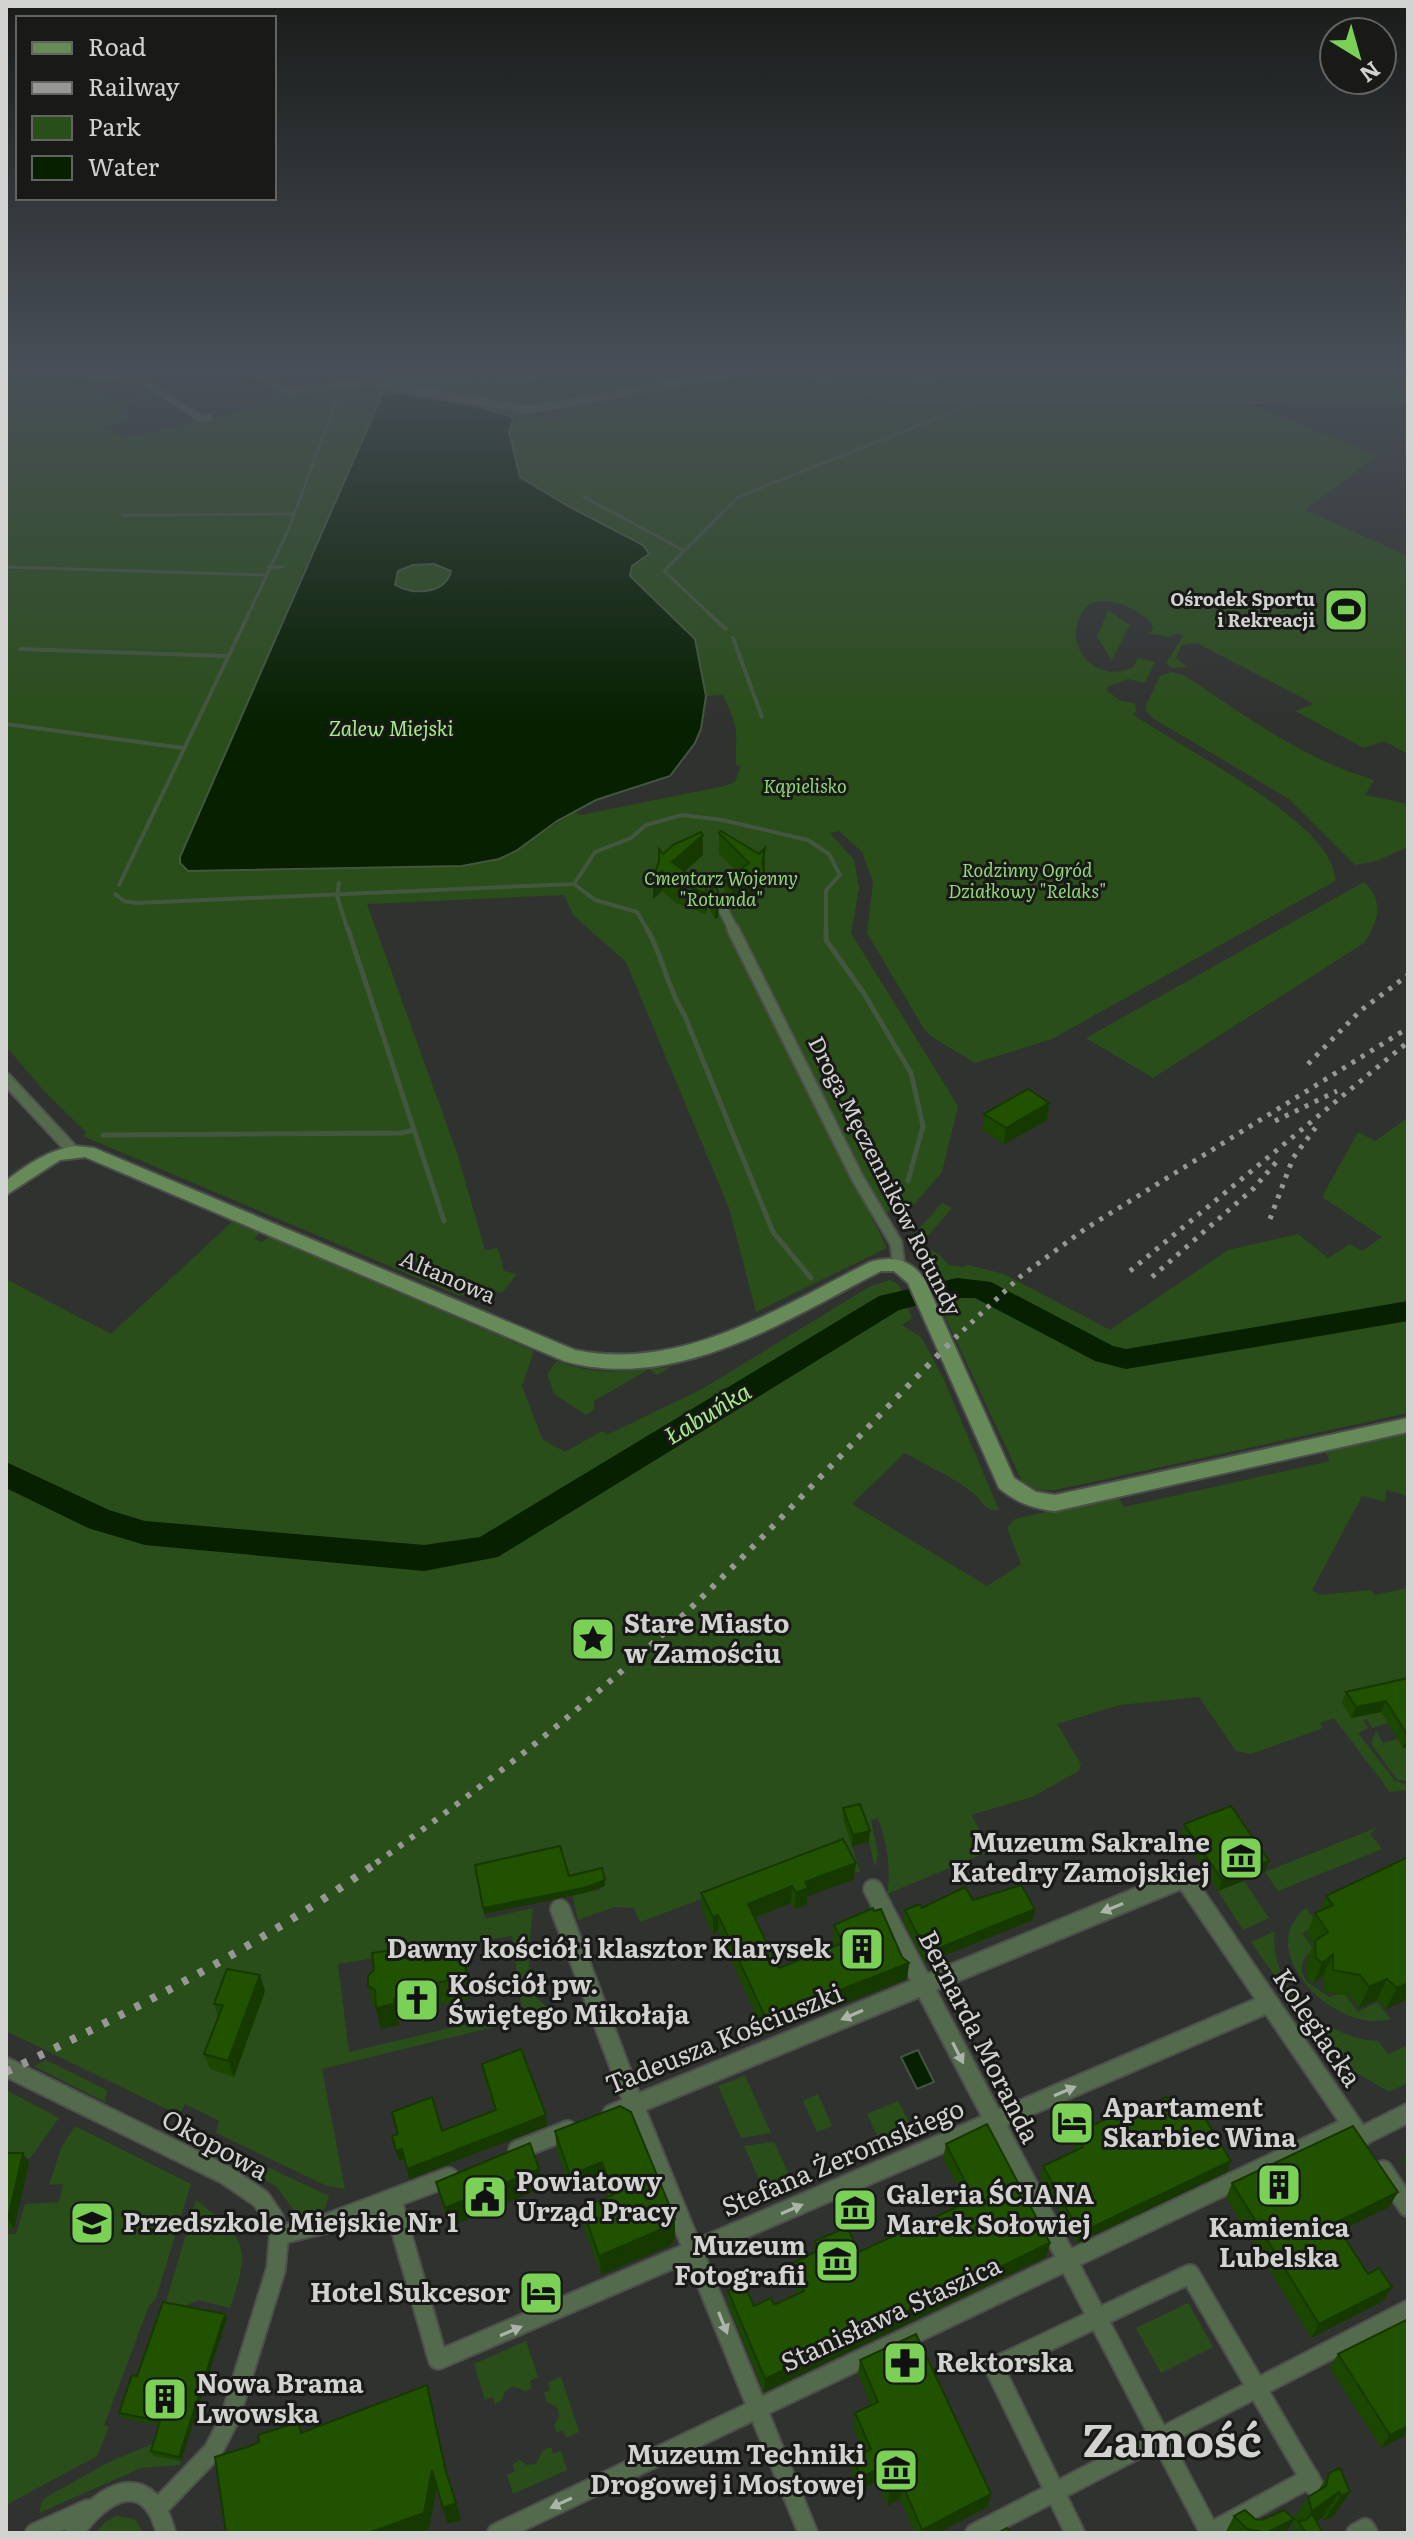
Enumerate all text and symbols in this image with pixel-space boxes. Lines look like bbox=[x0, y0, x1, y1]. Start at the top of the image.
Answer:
legend bbox=[16, 16, 276, 200]
north arrow bbox=[1318, 16, 1398, 96]
text: Road bbox=[88, 28, 147, 63]
text: N bbox=[1354, 54, 1388, 92]
text: Railway bbox=[88, 68, 180, 103]
text: Park bbox=[88, 108, 141, 143]
text: Water bbox=[88, 148, 160, 183]
place label: Ośrodek Sportu i Rekreacji bbox=[1170, 585, 1315, 633]
sports icon: Ośrodek Sportu i Rekreacji bbox=[1322, 586, 1370, 634]
water label: Zalew Miejski bbox=[328, 712, 454, 742]
park label: Kąpielisko bbox=[763, 772, 847, 799]
park label: Rodzinny Ogród Działkowy "Relaks" bbox=[948, 856, 1106, 904]
park label: Cmentarz Wojenny "Rotunda" bbox=[644, 864, 798, 912]
street label: Droga Męczenników Rotundy bbox=[801, 1030, 972, 1321]
street label: Altanowa bbox=[396, 1241, 502, 1311]
water label: Łabuńka bbox=[657, 1372, 757, 1451]
place label: Stare Miasto w Zamościu bbox=[624, 1602, 789, 1671]
place icon: Stare Miasto w Zamościu bbox=[569, 1615, 617, 1663]
place label: Muzeum Sakralne Katedry Zamojskiej bbox=[951, 1821, 1210, 1890]
museum icon: Muzeum Sakralne Katedry Zamojskiej bbox=[1217, 1834, 1265, 1882]
one-way arrow bbox=[1100, 1901, 1124, 1914]
street label: Bernarda Moranda bbox=[911, 1923, 1052, 2149]
building icon: Dawny kościół i klasztor Klarysek bbox=[838, 1925, 886, 1973]
place label: Dawny kościół i klasztor Klarysek bbox=[387, 1927, 832, 1966]
street label: Kolegiacka bbox=[1265, 1960, 1373, 2094]
place label: Kościół pw. Świętego Mikołaja bbox=[448, 1963, 690, 2032]
street label: Tadeusza Kościuszki bbox=[599, 1971, 848, 2102]
church icon: Kościół pw. Świętego Mikołaja bbox=[393, 1976, 441, 2024]
one-way arrow bbox=[840, 2008, 863, 2021]
one-way arrow bbox=[952, 2041, 965, 2064]
one-way arrow bbox=[1053, 2085, 1077, 2098]
place label: Apartament Skarbiec Wina bbox=[1103, 2086, 1296, 2155]
street label: Stefana Żeromskiego bbox=[715, 2087, 969, 2225]
street label: Okopowa bbox=[156, 2097, 277, 2188]
hotel icon: Apartament Skarbiec Wina bbox=[1048, 2099, 1096, 2147]
place label: Powiatowy Urząd Pracy bbox=[516, 2160, 677, 2229]
building icon: Kamienica Lubelska bbox=[1255, 2161, 1303, 2209]
public building icon: Powiatowy Urząd Pracy bbox=[461, 2173, 509, 2221]
place label: Galeria ŚCIANA Marek Sołowiej bbox=[886, 2173, 1094, 2242]
museum icon: Galeria ŚCIANA Marek Sołowiej bbox=[831, 2186, 879, 2234]
school or university icon: Przedszkole Miejskie Nr 1 bbox=[68, 2199, 116, 2247]
place label: Przedszkole Miejskie Nr 1 bbox=[123, 2201, 458, 2240]
one-way arrow bbox=[780, 2202, 803, 2215]
place label: Kamienica Lubelska bbox=[1208, 2206, 1350, 2275]
place label: Muzeum Fotografii bbox=[674, 2224, 806, 2293]
museum icon: Muzeum Fotografii bbox=[813, 2237, 861, 2285]
street label: Stanisława Staszica bbox=[773, 2244, 1007, 2380]
hotel icon: Hotel Sukcesor bbox=[517, 2269, 565, 2317]
place label: Hotel Sukcesor bbox=[310, 2271, 510, 2310]
one-way arrow bbox=[717, 2311, 730, 2335]
one-way arrow bbox=[499, 2324, 522, 2337]
pharmacy icon: Rektorska bbox=[881, 2339, 929, 2387]
place label: Rektorska bbox=[936, 2341, 1073, 2380]
place label: Nowa Brama Lwowska bbox=[196, 2362, 364, 2431]
building icon: Nowa Brama Lwowska bbox=[141, 2375, 189, 2423]
district label: Zamość bbox=[1082, 2403, 1262, 2471]
place label: Muzeum Techniki Drogowej i Mostowej bbox=[590, 2433, 865, 2502]
museum icon: Muzeum Techniki Drogowej i Mostowej bbox=[872, 2446, 920, 2494]
one-way arrow bbox=[550, 2496, 573, 2510]

